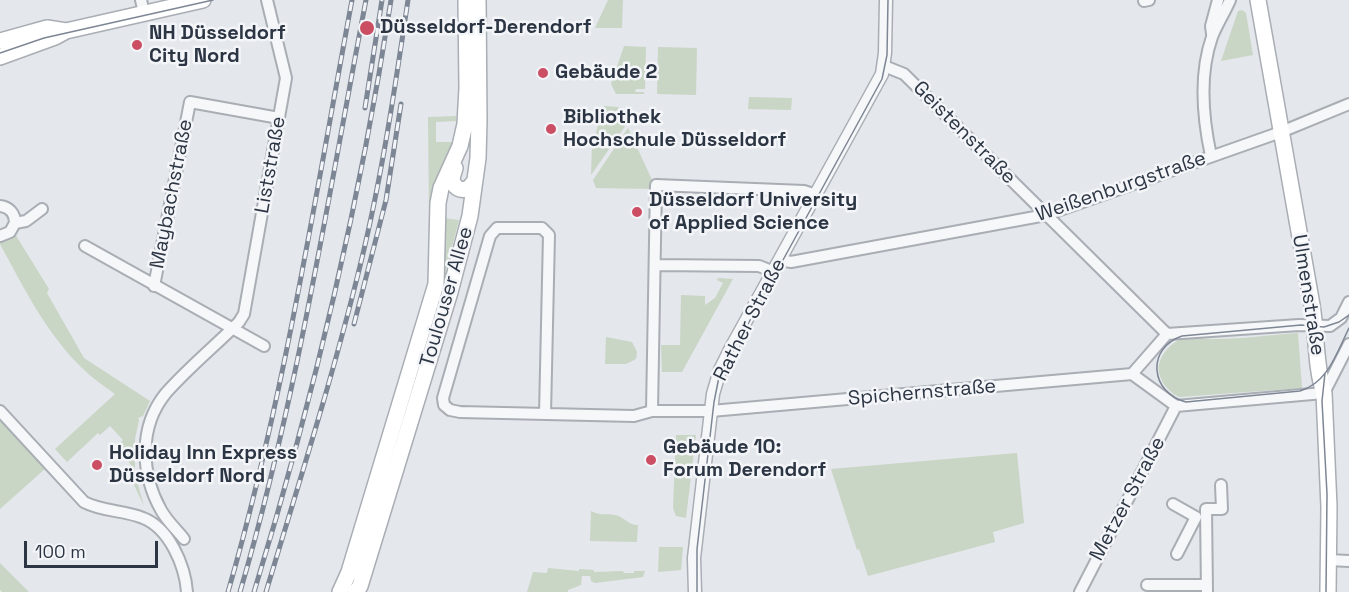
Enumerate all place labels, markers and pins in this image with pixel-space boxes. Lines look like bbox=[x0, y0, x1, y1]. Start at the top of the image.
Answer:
place label: Düsseldorf-Derendorf bbox=[380, 16, 591, 40]
marker: Düsseldorf-Derendorf bbox=[358, 19, 376, 37]
place label: NH Düsseldorf City Nord bbox=[149, 22, 286, 69]
marker: NH Düsseldorf City Nord bbox=[130, 38, 144, 52]
place label: Gebäude 2 bbox=[555, 61, 657, 85]
marker: Gebäude 2 bbox=[536, 66, 550, 80]
place label: Bibliothek Hochschule Düsseldorf bbox=[563, 106, 786, 153]
marker: Bibliothek Hochschule Düsseldorf bbox=[544, 122, 558, 136]
place label: Düsseldorf University of Applied Science bbox=[649, 189, 857, 236]
marker: Düsseldorf University of Applied Science bbox=[630, 205, 644, 219]
place label: Gebäude 10: Forum Derendorf bbox=[663, 436, 826, 483]
place label: Holiday Inn Express Düsseldorf Nord bbox=[109, 442, 297, 489]
marker: Gebäude 10: Forum Derendorf bbox=[644, 453, 658, 467]
marker: Holiday Inn Express Düsseldorf Nord bbox=[90, 458, 104, 472]

